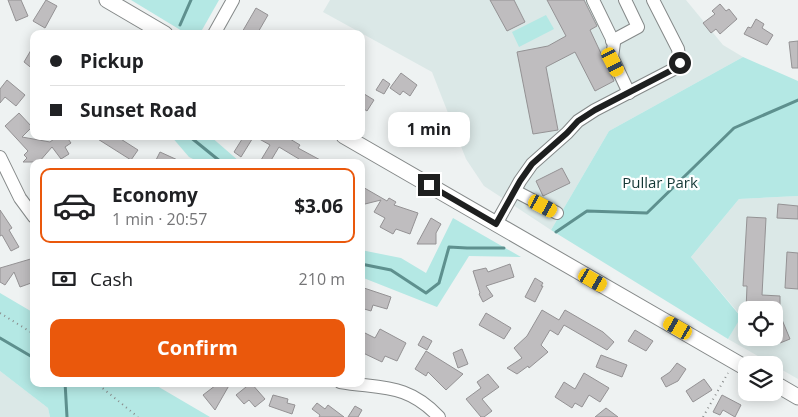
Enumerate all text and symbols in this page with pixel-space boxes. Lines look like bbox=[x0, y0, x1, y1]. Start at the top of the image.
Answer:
car bbox=[599, 45, 626, 79]
text: Pickup bbox=[80, 48, 144, 74]
route start bbox=[669, 52, 691, 74]
text: Sunset Road bbox=[80, 97, 197, 123]
callout: 1 min bbox=[388, 112, 470, 148]
text: 1 min bbox=[407, 118, 451, 140]
park label: Pullar Park bbox=[622, 172, 698, 192]
route end bbox=[418, 174, 440, 196]
text: Economy bbox=[112, 182, 198, 208]
icon: car bbox=[52, 183, 97, 228]
car bbox=[526, 192, 559, 220]
text: $3.06 bbox=[294, 193, 343, 219]
text: 1 min · 20:57 bbox=[112, 208, 207, 230]
icon: cash bbox=[50, 265, 78, 293]
text: Cash bbox=[90, 266, 133, 292]
car bbox=[576, 266, 609, 294]
text: 210 m bbox=[299, 268, 345, 290]
map controls bbox=[738, 301, 783, 401]
button: locate bbox=[738, 301, 783, 346]
car bbox=[661, 314, 694, 342]
button: Confirm bbox=[50, 319, 345, 377]
button: layers bbox=[738, 356, 783, 401]

